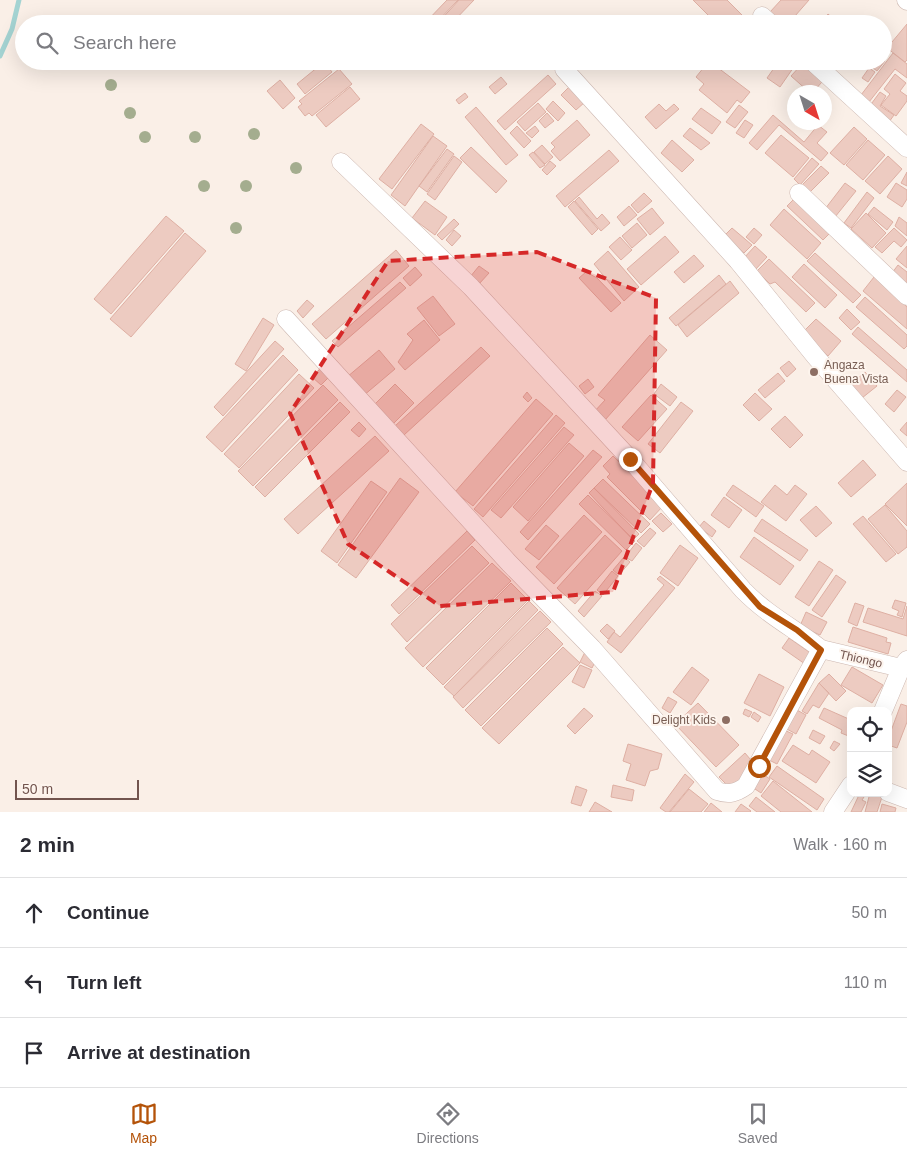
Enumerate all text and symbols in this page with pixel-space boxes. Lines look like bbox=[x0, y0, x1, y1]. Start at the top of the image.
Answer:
search box bbox=[15, 15, 892, 70]
icon: search bbox=[33, 29, 61, 57]
text: Search here bbox=[73, 32, 177, 53]
north arrow bbox=[787, 85, 832, 130]
place label: Angaza Buena Vista bbox=[824, 358, 889, 386]
marker: Angaza Buena Vista bbox=[808, 366, 820, 378]
route end bbox=[619, 448, 642, 471]
street label: Thiongo bbox=[838, 647, 884, 671]
map controls bbox=[847, 707, 892, 797]
button: locate bbox=[847, 707, 892, 752]
place label: Delight Kids bbox=[652, 713, 716, 727]
marker: Delight Kids bbox=[720, 714, 732, 726]
button: layers bbox=[847, 752, 892, 797]
route start bbox=[748, 755, 771, 778]
scale bar bbox=[15, 777, 139, 800]
text: 50 m bbox=[22, 781, 53, 797]
text: 2 min bbox=[20, 833, 75, 856]
text: Walk · 160 m bbox=[793, 836, 887, 853]
icon: ahead bbox=[20, 899, 48, 927]
text: Continue bbox=[67, 902, 149, 923]
text: 50 m bbox=[851, 904, 887, 921]
icon: left bbox=[20, 969, 48, 997]
text: Turn left bbox=[67, 972, 142, 993]
text: 110 m bbox=[844, 974, 887, 991]
icon: arrive bbox=[20, 1039, 48, 1067]
text: Arrive at destination bbox=[67, 1042, 251, 1063]
tab: Map bbox=[130, 1100, 158, 1146]
tab: Directions bbox=[417, 1100, 479, 1146]
tab: Saved bbox=[738, 1100, 777, 1146]

